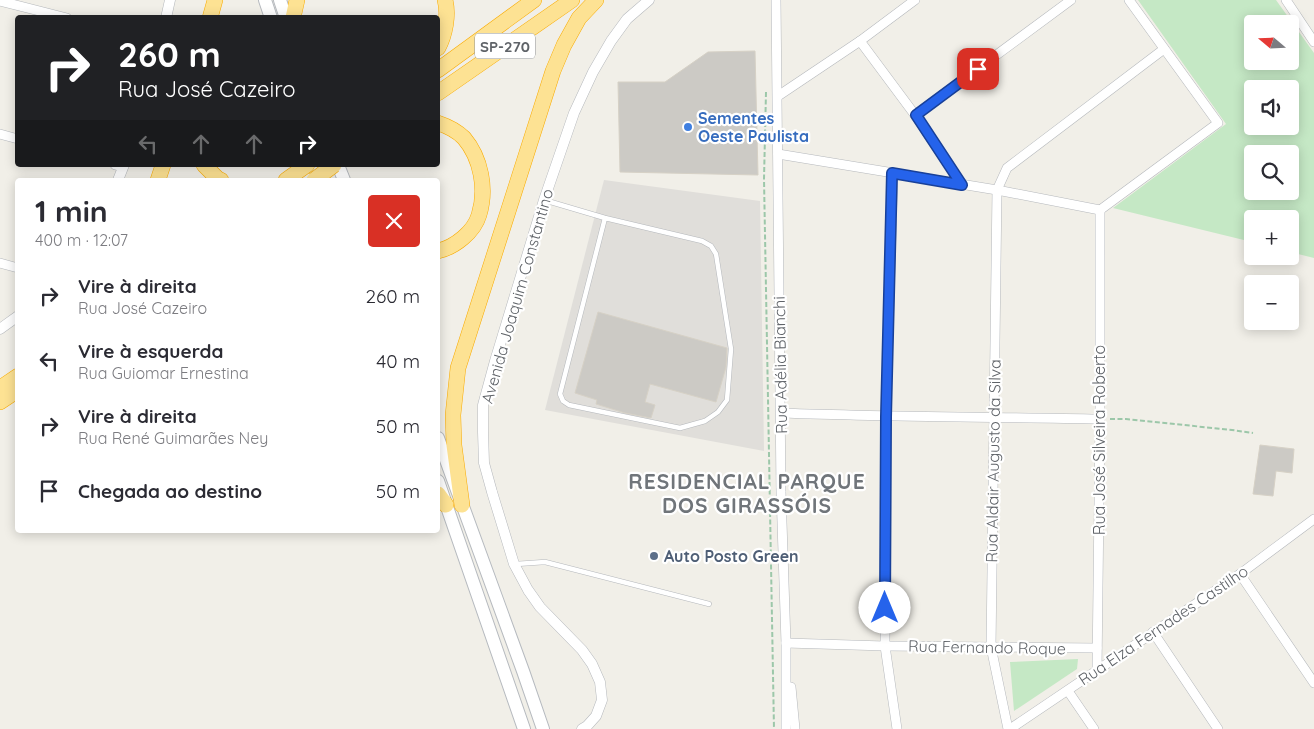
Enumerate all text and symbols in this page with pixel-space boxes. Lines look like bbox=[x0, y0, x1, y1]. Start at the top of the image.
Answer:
north arrow bbox=[1244, 15, 1299, 70]
map controls bbox=[1244, 15, 1299, 330]
text: 260 m bbox=[118, 32, 221, 76]
road number: SP-270 bbox=[475, 34, 535, 58]
icon: right bbox=[35, 35, 100, 100]
pin bbox=[957, 48, 999, 90]
icon: arrive bbox=[964, 55, 992, 83]
text: Rua José Cazeiro bbox=[118, 75, 295, 103]
button: sound bbox=[1244, 80, 1299, 135]
place label: Sementes Oeste Paulista bbox=[698, 108, 809, 146]
marker: Sementes Oeste Paulista bbox=[682, 121, 694, 133]
icon: left bbox=[134, 130, 162, 158]
icon: ahead bbox=[187, 130, 215, 158]
icon: ahead bbox=[240, 130, 268, 158]
icon: right bbox=[293, 130, 321, 158]
button: search bbox=[1244, 145, 1299, 200]
street label: Avenida Joaquim Constantino bbox=[477, 186, 557, 406]
text: 1 min bbox=[35, 192, 108, 230]
button: close bbox=[368, 195, 420, 247]
button: + bbox=[1244, 210, 1299, 265]
text: 400 m · 12:07 bbox=[35, 230, 128, 250]
text: Vire à direita bbox=[78, 274, 197, 298]
button: − bbox=[1244, 275, 1299, 330]
icon: right bbox=[35, 282, 63, 310]
text: 260 m bbox=[365, 284, 420, 308]
street label: Rua Adélia Bianchi bbox=[769, 296, 791, 434]
text: Rua José Cazeiro bbox=[78, 298, 207, 318]
text: Vire à esquerda bbox=[78, 339, 223, 363]
street label: Rua José Silveira Roberto bbox=[1089, 345, 1109, 535]
icon: left bbox=[35, 347, 63, 375]
text: 40 m bbox=[376, 349, 420, 373]
street label: Rua Aldair Augusto da Silva bbox=[981, 359, 1005, 563]
text: Rua Guiomar Ernestina bbox=[78, 363, 249, 383]
text: Vire à direita bbox=[78, 404, 197, 428]
icon: right bbox=[35, 412, 63, 440]
text: 50 m bbox=[376, 414, 420, 438]
text: Rua René Guimarães Ney bbox=[78, 428, 268, 448]
district label: RESIDENCIAL PARQUE DOS GIRASSÓIS bbox=[628, 468, 866, 518]
icon: arrive bbox=[35, 477, 63, 505]
text: Chegada ao destino bbox=[78, 479, 262, 503]
text: 50 m bbox=[376, 479, 420, 503]
place label: Auto Posto Green bbox=[664, 546, 799, 566]
marker: Auto Posto Green bbox=[648, 550, 660, 562]
street label: Rua Elza Fernades Castilho bbox=[1074, 561, 1252, 689]
position arrow bbox=[858, 581, 910, 633]
street label: Rua Fernando Roque bbox=[908, 636, 1066, 658]

